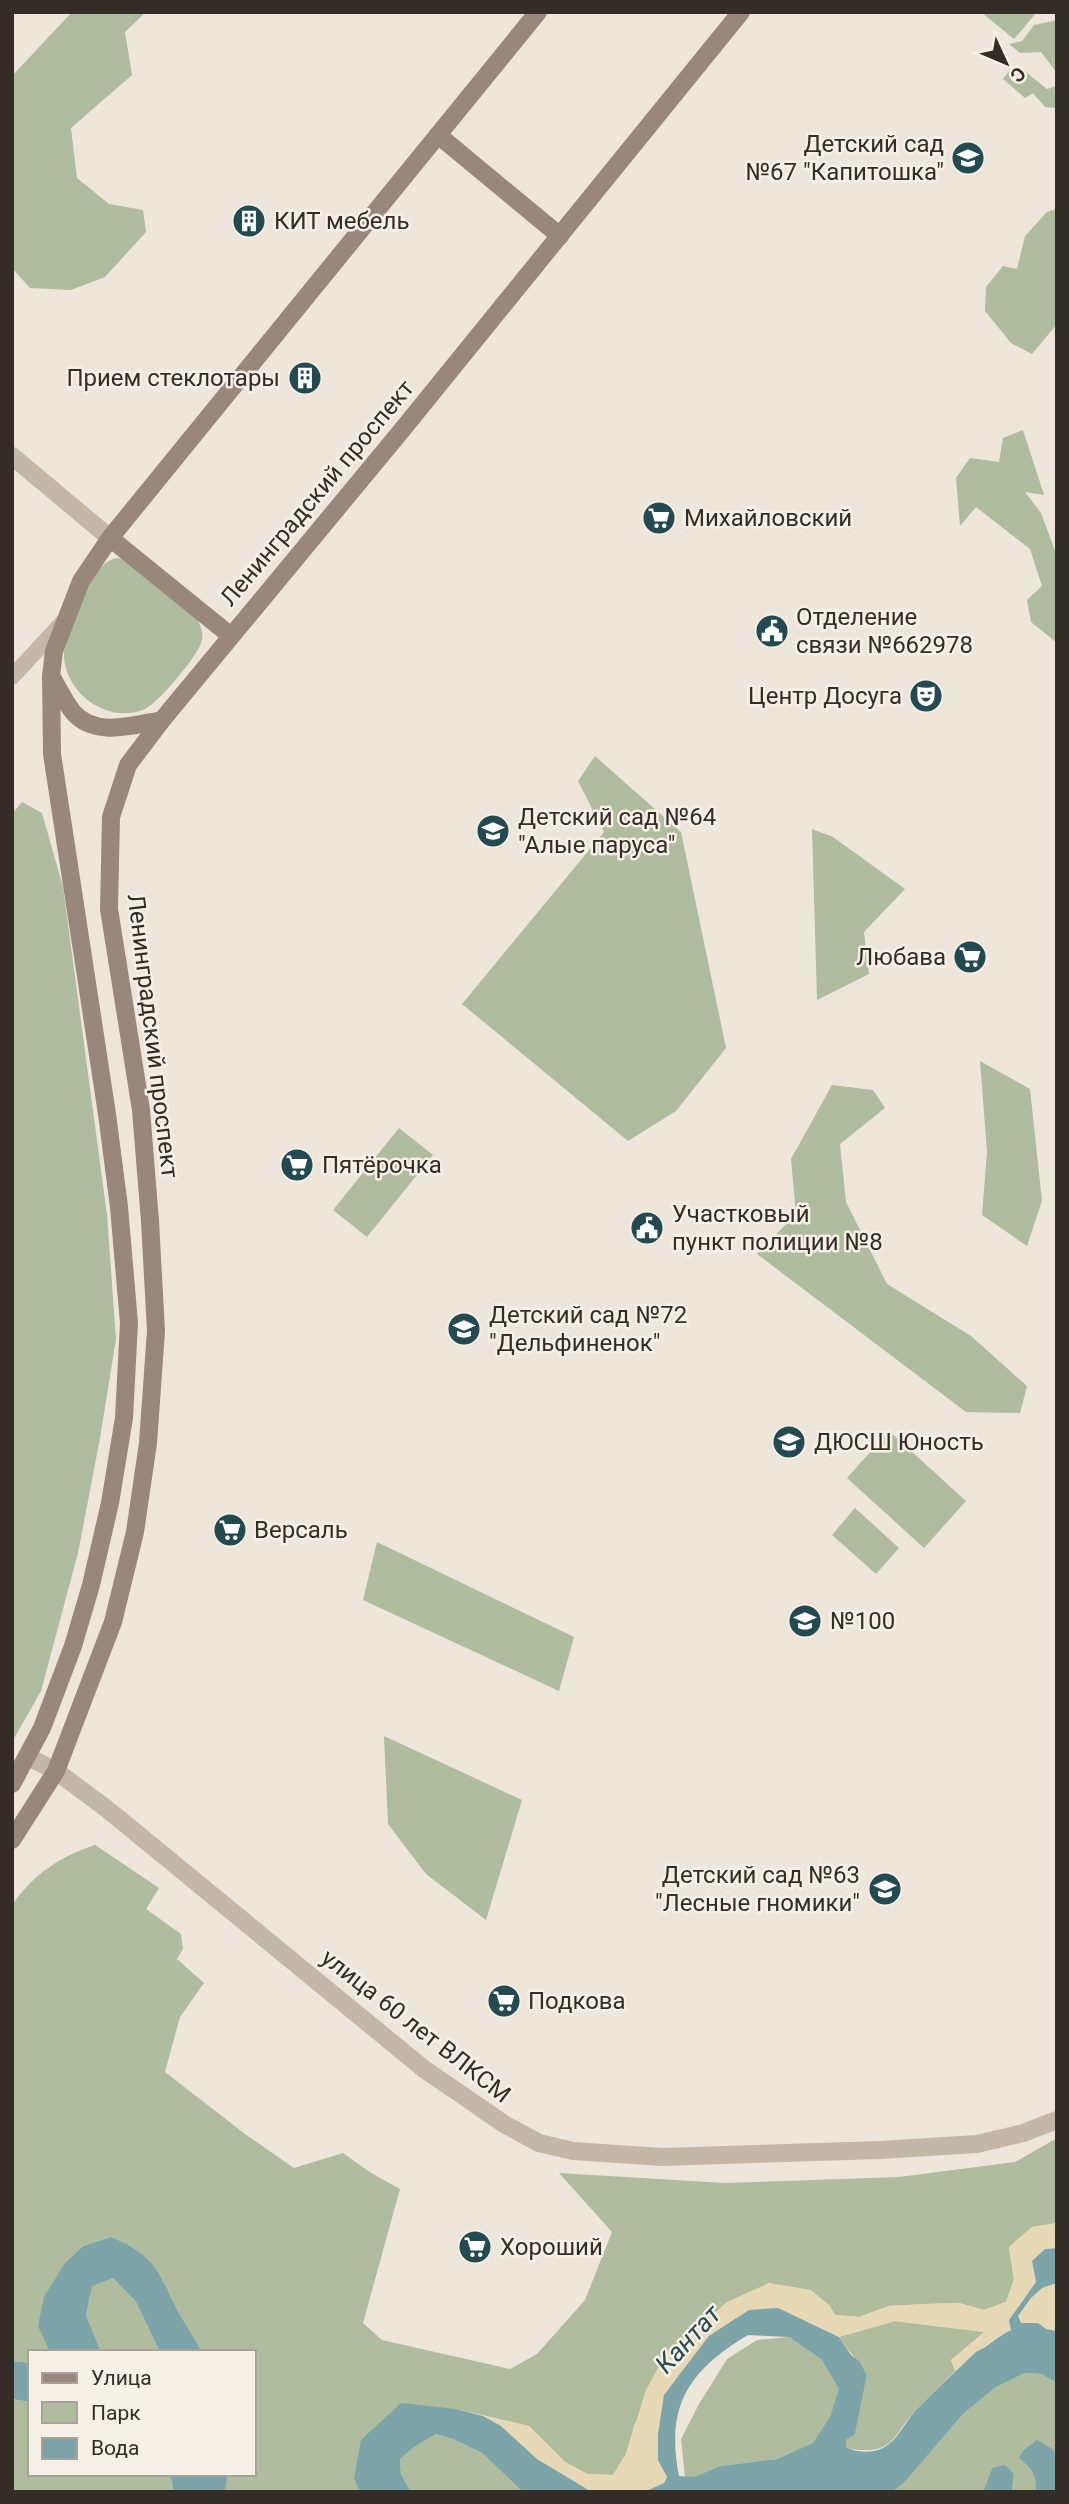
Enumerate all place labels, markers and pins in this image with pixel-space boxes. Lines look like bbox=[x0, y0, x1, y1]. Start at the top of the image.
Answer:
place label: Детский сад №67 "Капитошка" bbox=[745, 130, 944, 186]
school or university icon: Детский сад №67 "Капитошка" bbox=[949, 139, 987, 177]
building icon: КИТ мебель bbox=[230, 202, 268, 240]
place label: КИТ мебель bbox=[274, 207, 409, 235]
building icon: Прием стеклотары bbox=[286, 359, 324, 397]
place label: Прием стеклотары bbox=[66, 364, 280, 392]
supermarket icon: Михайловский bbox=[640, 499, 678, 537]
place label: Михайловский bbox=[684, 504, 852, 532]
place label: Отделение связи №662978 bbox=[796, 603, 973, 659]
public building icon: Отделение связи №662978 bbox=[753, 612, 791, 650]
theatre icon: Центр Досуга bbox=[907, 677, 945, 715]
place label: Центр Досуга bbox=[748, 682, 902, 710]
place label: Детский сад №64 "Алые паруса" bbox=[518, 803, 716, 859]
school or university icon: Детский сад №64 "Алые паруса" bbox=[474, 812, 512, 850]
supermarket icon: Любава bbox=[951, 938, 989, 976]
place label: Любава bbox=[856, 943, 946, 971]
supermarket icon: Пятёрочка bbox=[278, 1146, 316, 1184]
place label: Пятёрочка bbox=[322, 1151, 442, 1179]
place label: Участковый пункт полиции №8 bbox=[672, 1200, 883, 1256]
public building icon: Участковый пункт полиции №8 bbox=[628, 1209, 666, 1247]
place label: Детский сад №72 "Дельфиненок" bbox=[489, 1301, 687, 1357]
school or university icon: Детский сад №72 "Дельфиненок" bbox=[445, 1310, 483, 1348]
school or university icon: ДЮСШ Юность bbox=[770, 1423, 808, 1461]
place label: ДЮСШ Юность bbox=[814, 1428, 984, 1456]
supermarket icon: Версаль bbox=[211, 1511, 249, 1549]
place label: Версаль bbox=[254, 1516, 348, 1544]
school or university icon: №100 bbox=[786, 1602, 824, 1640]
place label: №100 bbox=[830, 1607, 895, 1635]
place label: Детский сад №63 "Лесные гномики" bbox=[655, 1861, 860, 1917]
school or university icon: Детский сад №63 "Лесные гномики" bbox=[866, 1870, 904, 1908]
supermarket icon: Подкова bbox=[485, 1982, 523, 2020]
place label: Подкова bbox=[528, 1987, 626, 2015]
supermarket icon: Хороший bbox=[456, 2228, 494, 2266]
place label: Хороший bbox=[500, 2233, 603, 2261]

